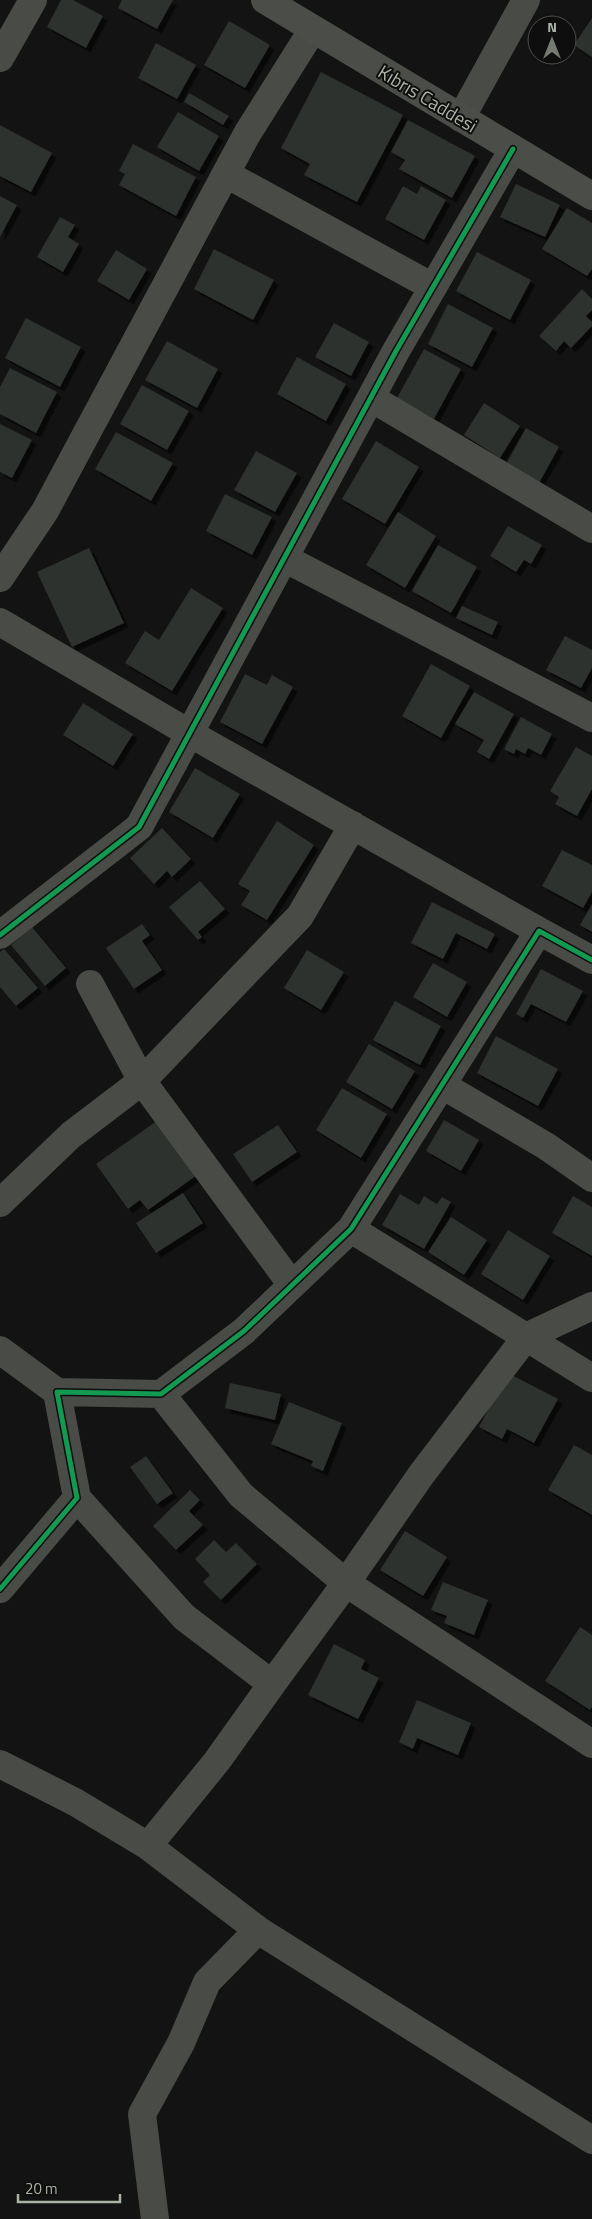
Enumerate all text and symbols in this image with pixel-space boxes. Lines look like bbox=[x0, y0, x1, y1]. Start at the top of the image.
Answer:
north arrow bbox=[527, 15, 577, 65]
text: N bbox=[547, 16, 557, 37]
street label: Kıbrıs Caddesi bbox=[373, 57, 483, 139]
scale bar bbox=[18, 2172, 120, 2204]
text: 20 m bbox=[25, 2177, 58, 2200]

